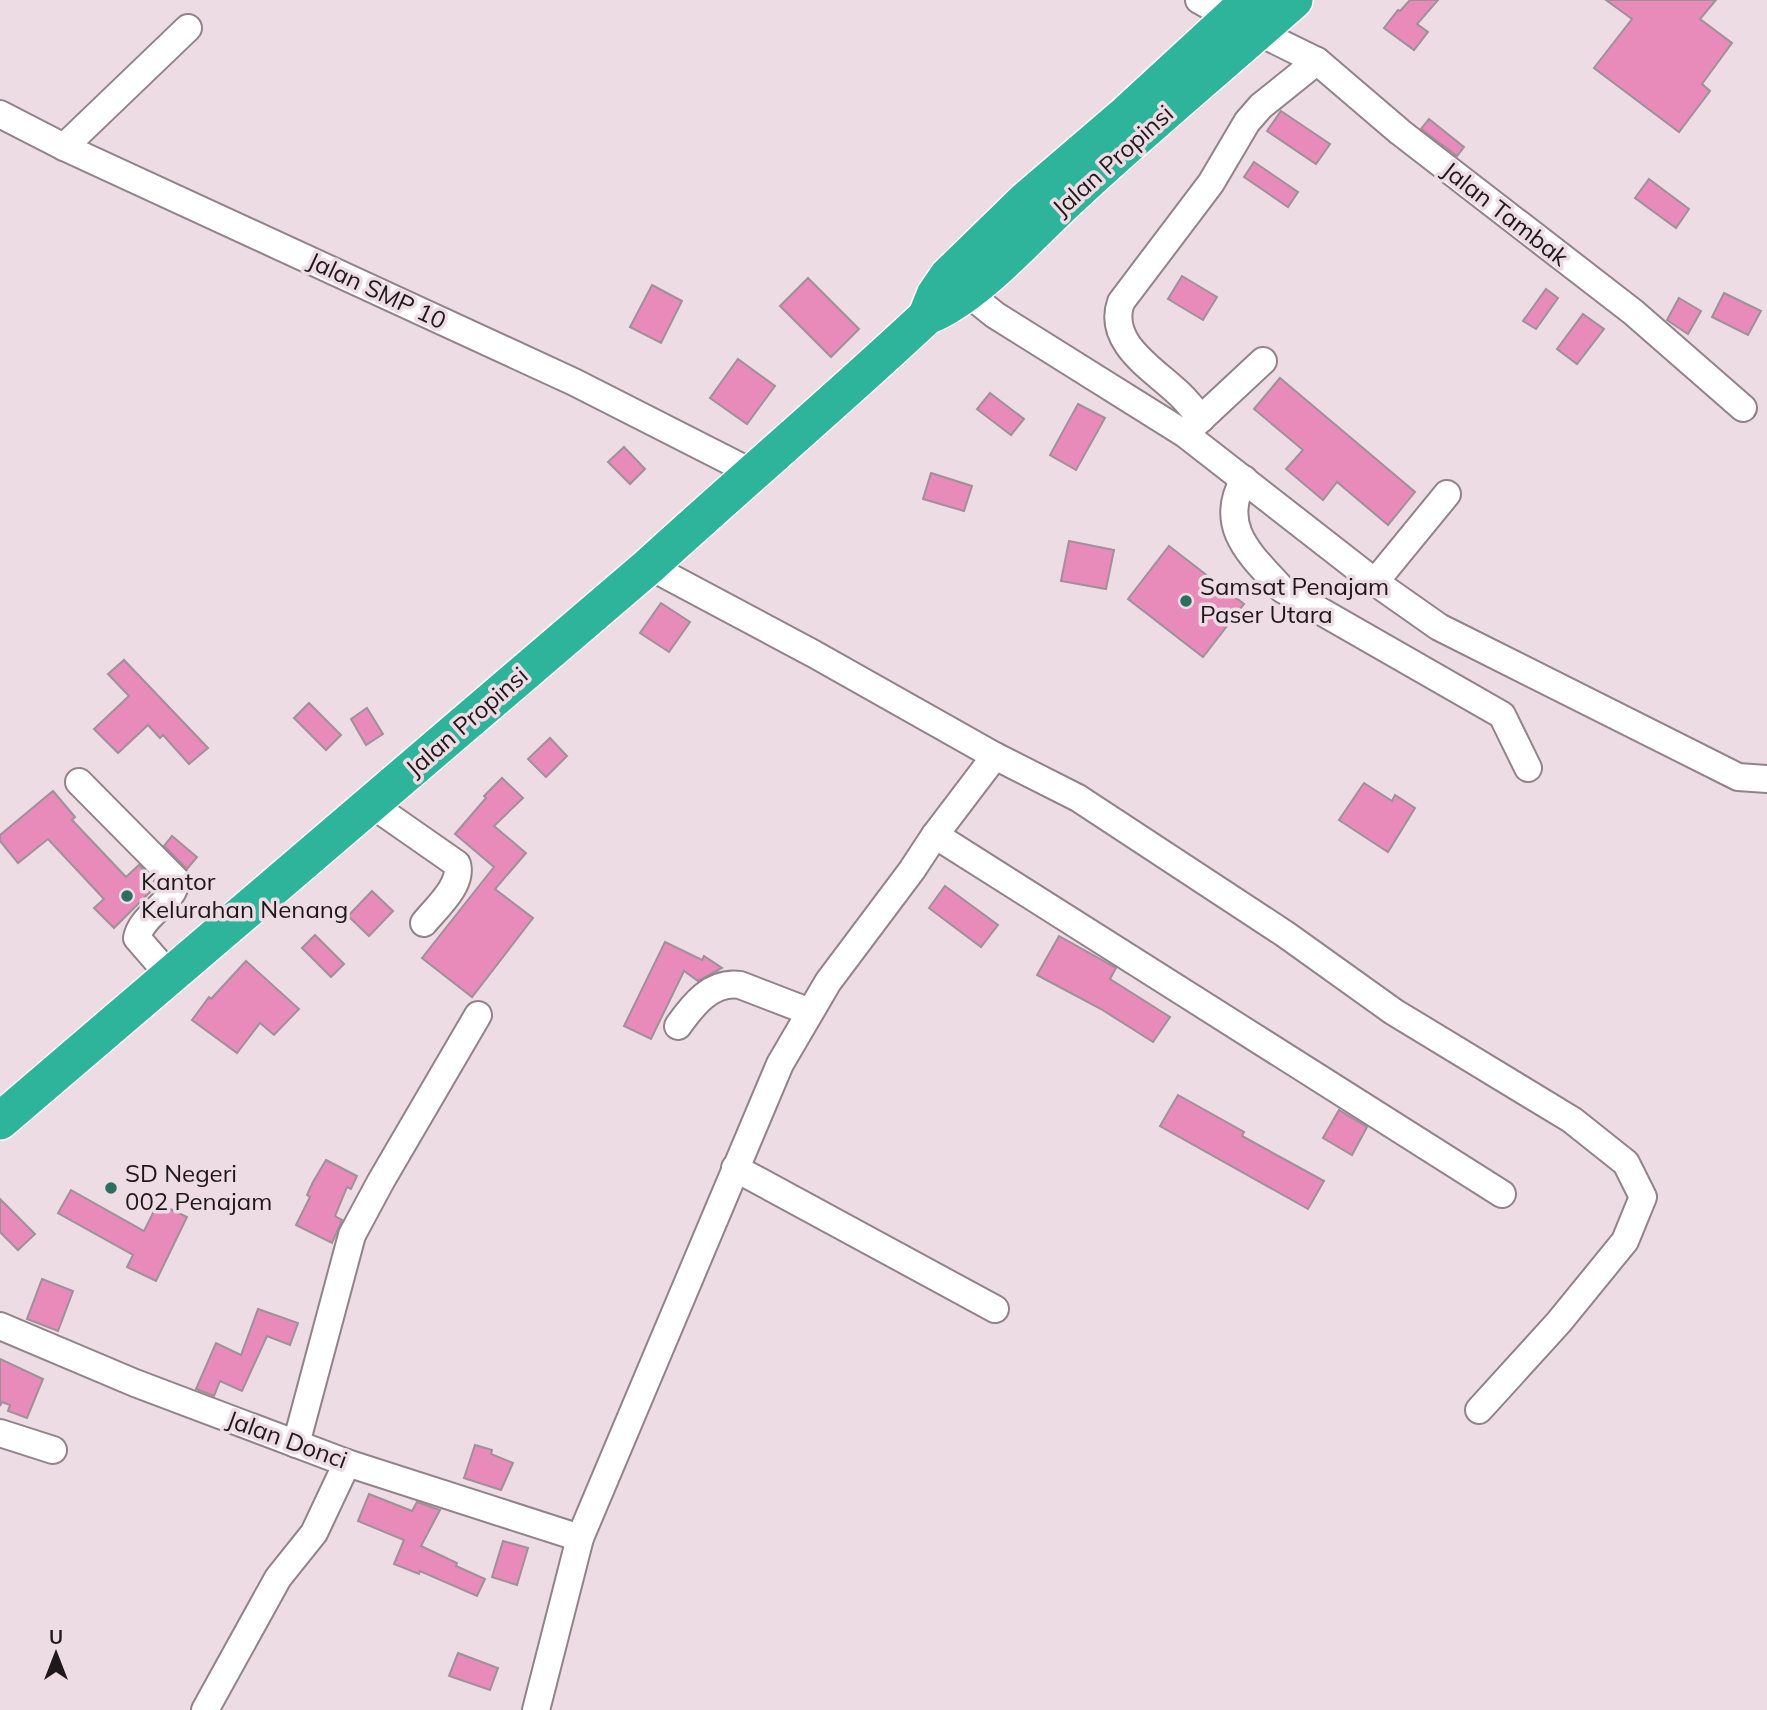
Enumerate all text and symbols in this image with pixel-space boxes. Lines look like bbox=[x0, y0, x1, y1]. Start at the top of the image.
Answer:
street label: Jalan Propinsi bbox=[1046, 98, 1179, 222]
street label: Jalan Tambak bbox=[1436, 155, 1575, 272]
street label: Jalan SMP 10 bbox=[304, 245, 451, 335]
place label: Samsat Penajam Paser Utara bbox=[1200, 571, 1389, 629]
marker: Samsat Penajam Paser Utara bbox=[1178, 593, 1194, 609]
street label: Jalan Propinsi bbox=[399, 660, 534, 782]
place label: Kantor Kelurahan Nenang bbox=[141, 866, 348, 924]
marker: Kantor Kelurahan Nenang bbox=[119, 888, 135, 904]
place label: SD Negeri 002 Penajam bbox=[125, 1158, 272, 1216]
marker: SD Negeri 002 Penajam bbox=[103, 1180, 119, 1196]
street label: Jalan Donci bbox=[223, 1403, 352, 1475]
north arrow bbox=[21, 1619, 91, 1689]
text: U bbox=[49, 1625, 63, 1649]

